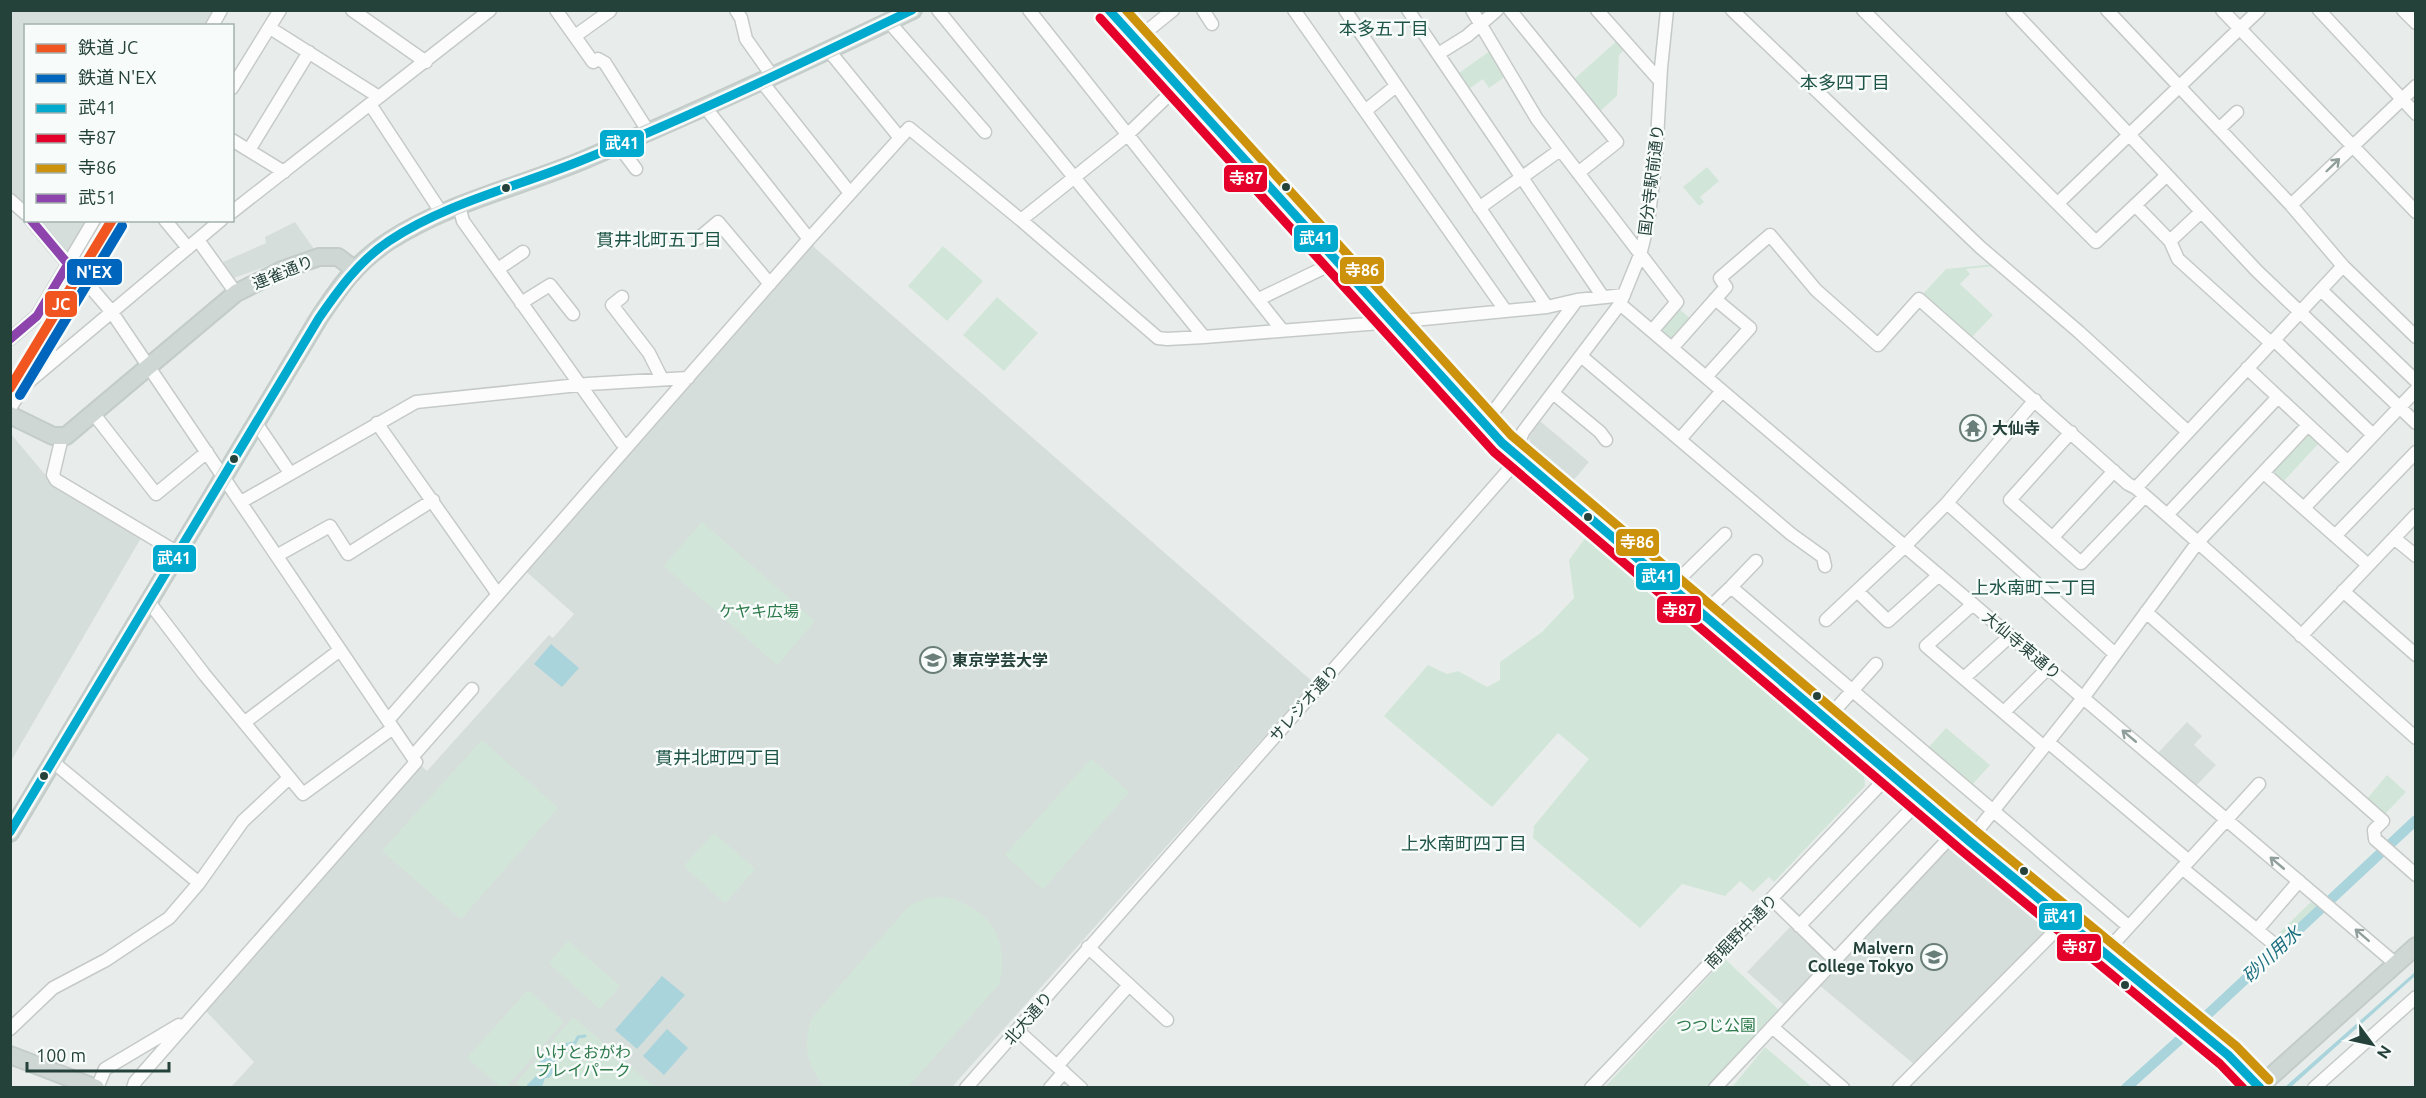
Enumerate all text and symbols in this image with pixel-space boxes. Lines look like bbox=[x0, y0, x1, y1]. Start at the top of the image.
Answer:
district label: 本多五丁目 bbox=[1339, 18, 1429, 38]
legend bbox=[24, 24, 234, 222]
text: 鉄道 JC bbox=[78, 37, 138, 57]
text: 鉄道 N'EX bbox=[78, 67, 157, 87]
district label: 本多四丁目 bbox=[1800, 72, 1890, 92]
text: 武41 bbox=[78, 97, 116, 117]
street label: 国分寺駅前通り bbox=[1635, 123, 1667, 237]
text: 寺87 bbox=[78, 127, 116, 147]
line badge: 武41 bbox=[599, 129, 645, 158]
text: 武41 bbox=[605, 134, 639, 152]
text: 寺86 bbox=[78, 157, 116, 177]
one-way arrow bbox=[2326, 157, 2341, 172]
line badge: 寺87 bbox=[1223, 164, 1268, 193]
text: 寺87 bbox=[1229, 169, 1263, 187]
unlabelled marker bbox=[1280, 181, 1292, 193]
unlabelled marker bbox=[500, 182, 512, 194]
text: 武51 bbox=[78, 187, 116, 207]
line badge: 武41 bbox=[1293, 224, 1339, 253]
district label: 貫井北町五丁目 bbox=[596, 229, 722, 249]
text: 武41 bbox=[1299, 229, 1333, 247]
street label: 連雀通り bbox=[250, 252, 316, 292]
line badge: 寺86 bbox=[1339, 256, 1385, 285]
line badge: N'EX bbox=[66, 258, 123, 286]
text: 寺86 bbox=[1345, 261, 1379, 279]
text: N'EX bbox=[76, 263, 113, 281]
line badge: JC bbox=[44, 290, 78, 318]
text: JC bbox=[52, 295, 70, 313]
temple icon: 大仙寺 bbox=[1958, 413, 1988, 443]
place label: 大仙寺 bbox=[1992, 419, 2040, 437]
unlabelled marker bbox=[228, 453, 240, 465]
unlabelled marker bbox=[1582, 511, 1594, 523]
line badge: 寺86 bbox=[1615, 528, 1660, 557]
text: 寺86 bbox=[1620, 533, 1654, 551]
line badge: 武41 bbox=[152, 544, 197, 573]
text: 武41 bbox=[157, 549, 191, 567]
line badge: 武41 bbox=[1635, 562, 1681, 591]
text: 武41 bbox=[1641, 567, 1675, 585]
district label: 上水南町二丁目 bbox=[1971, 577, 2097, 597]
line badge: 寺87 bbox=[1656, 595, 1702, 624]
text: 寺87 bbox=[1662, 601, 1696, 619]
park label: ケヤキ広場 bbox=[719, 602, 799, 620]
street label: 大仙寺東通り bbox=[1979, 607, 2065, 683]
school or university icon: 東京学芸大学 bbox=[918, 645, 948, 675]
place label: 東京学芸大学 bbox=[952, 651, 1048, 669]
street label: サレジオ通り bbox=[1266, 661, 1342, 745]
unlabelled marker bbox=[1811, 690, 1823, 702]
one-way arrow bbox=[2121, 730, 2137, 743]
district label: 貫井北町四丁目 bbox=[655, 747, 781, 767]
unlabelled marker bbox=[38, 770, 50, 782]
district label: 上水南町四丁目 bbox=[1401, 833, 1527, 853]
one-way arrow bbox=[2270, 856, 2285, 870]
unlabelled marker bbox=[2018, 865, 2030, 877]
street label: 南堀野中通り bbox=[1701, 890, 1781, 972]
line badge: 武41 bbox=[2038, 902, 2083, 931]
text: 武41 bbox=[2043, 907, 2077, 925]
water label: 砂川用水 bbox=[2238, 921, 2306, 986]
one-way arrow bbox=[2355, 928, 2370, 942]
line badge: 寺87 bbox=[2056, 933, 2102, 962]
text: 寺87 bbox=[2062, 938, 2096, 956]
place label: Malvern College Tokyo bbox=[1808, 939, 1914, 975]
school or university icon: Malvern College Tokyo bbox=[1919, 942, 1949, 972]
unlabelled marker bbox=[2119, 979, 2131, 991]
street label: 北大通り bbox=[1000, 988, 1056, 1048]
north arrow bbox=[2342, 1014, 2402, 1074]
park label: つつじ公園 bbox=[1676, 1016, 1756, 1034]
scale bar bbox=[27, 1035, 170, 1073]
text: N bbox=[2374, 1042, 2395, 1062]
park label: いけとおがわ プレイパーク bbox=[535, 1043, 631, 1079]
text: 100 m bbox=[36, 1045, 86, 1065]

